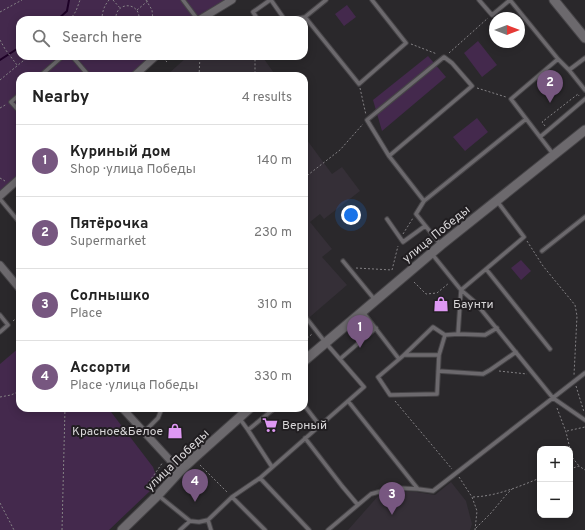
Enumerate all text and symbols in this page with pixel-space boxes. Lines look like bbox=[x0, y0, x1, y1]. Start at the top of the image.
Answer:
north arrow bbox=[489, 12, 525, 48]
search box bbox=[16, 16, 308, 60]
icon: search bbox=[30, 27, 52, 49]
text: Search here bbox=[62, 29, 142, 48]
pin: 2 bbox=[537, 70, 563, 103]
text: Nearby bbox=[32, 87, 89, 109]
text: 4 results bbox=[242, 90, 292, 106]
text: Куриный дом bbox=[70, 143, 171, 162]
text: 1 bbox=[42, 153, 48, 169]
text: 140 m bbox=[257, 153, 292, 169]
text: Shop · улица Победы bbox=[70, 162, 196, 178]
street label: улица Победы bbox=[399, 202, 474, 267]
your location bbox=[341, 205, 361, 225]
text: Пятёрочка bbox=[70, 215, 148, 234]
text: 2 bbox=[41, 225, 49, 241]
text: 230 m bbox=[254, 225, 292, 241]
text: Supermarket bbox=[70, 234, 146, 250]
text: Солнышко bbox=[70, 287, 150, 306]
shop icon: Баунти bbox=[432, 295, 450, 313]
text: 3 bbox=[41, 297, 49, 313]
text: 310 m bbox=[257, 297, 292, 313]
place label: Баунти bbox=[453, 297, 493, 313]
text: Place bbox=[70, 306, 102, 322]
pin: 1 bbox=[347, 315, 373, 348]
text: Ассорти bbox=[70, 359, 130, 378]
text: 4 bbox=[41, 369, 49, 385]
text: 330 m bbox=[254, 369, 292, 385]
text: Place · улица Победы bbox=[70, 378, 198, 394]
supermarket icon: Верный bbox=[261, 416, 279, 434]
place label: Верный bbox=[282, 418, 327, 434]
shop icon: Красное&Белое bbox=[166, 422, 184, 440]
place label: Красное&Белое bbox=[72, 424, 163, 440]
street label: улица Победы bbox=[142, 426, 213, 495]
map controls bbox=[537, 446, 573, 518]
button: + bbox=[537, 446, 573, 482]
pin: 4 bbox=[182, 469, 208, 502]
pin: 3 bbox=[379, 482, 405, 515]
button: − bbox=[537, 482, 573, 518]

